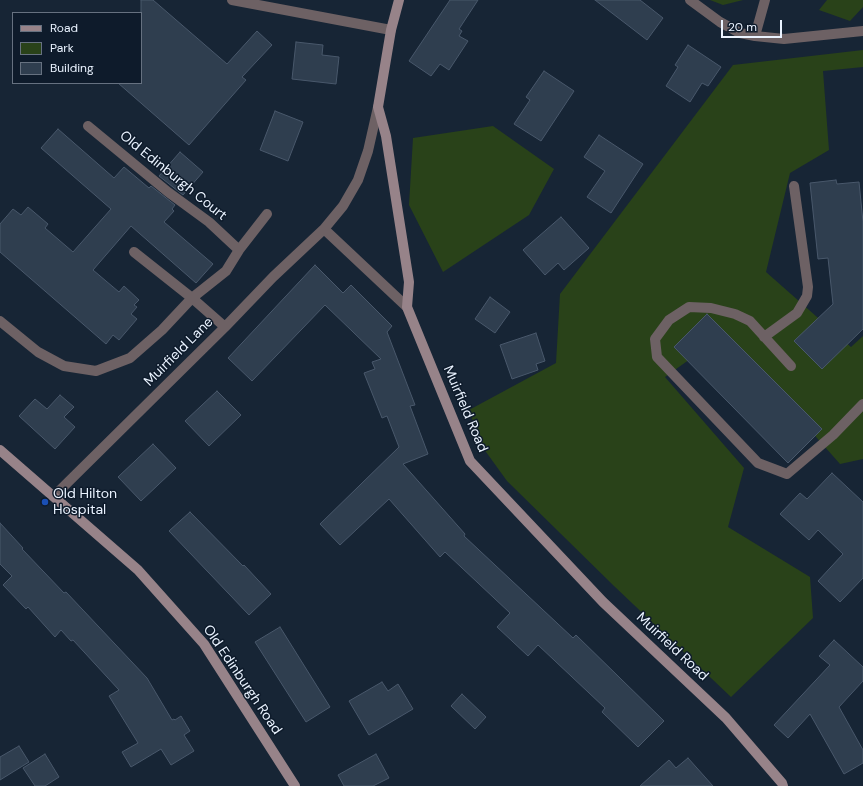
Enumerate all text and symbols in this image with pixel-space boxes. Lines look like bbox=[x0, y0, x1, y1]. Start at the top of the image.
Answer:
legend bbox=[12, 12, 142, 84]
scale bar bbox=[723, 12, 784, 38]
text: 20 m bbox=[728, 19, 757, 35]
text: Road bbox=[50, 20, 78, 36]
text: Park bbox=[50, 40, 74, 56]
text: Building bbox=[50, 60, 94, 76]
street label: Old Edinburgh Court bbox=[116, 128, 230, 224]
street label: Muirfield Lane bbox=[141, 314, 217, 390]
street label: Muirfield Road bbox=[439, 363, 491, 455]
place label: Old Hilton Hospital bbox=[53, 486, 117, 518]
marker: Old Hilton Hospital bbox=[40, 497, 50, 507]
street label: Muirfield Road bbox=[632, 609, 712, 685]
street label: Old Edinburgh Road bbox=[199, 622, 285, 738]

